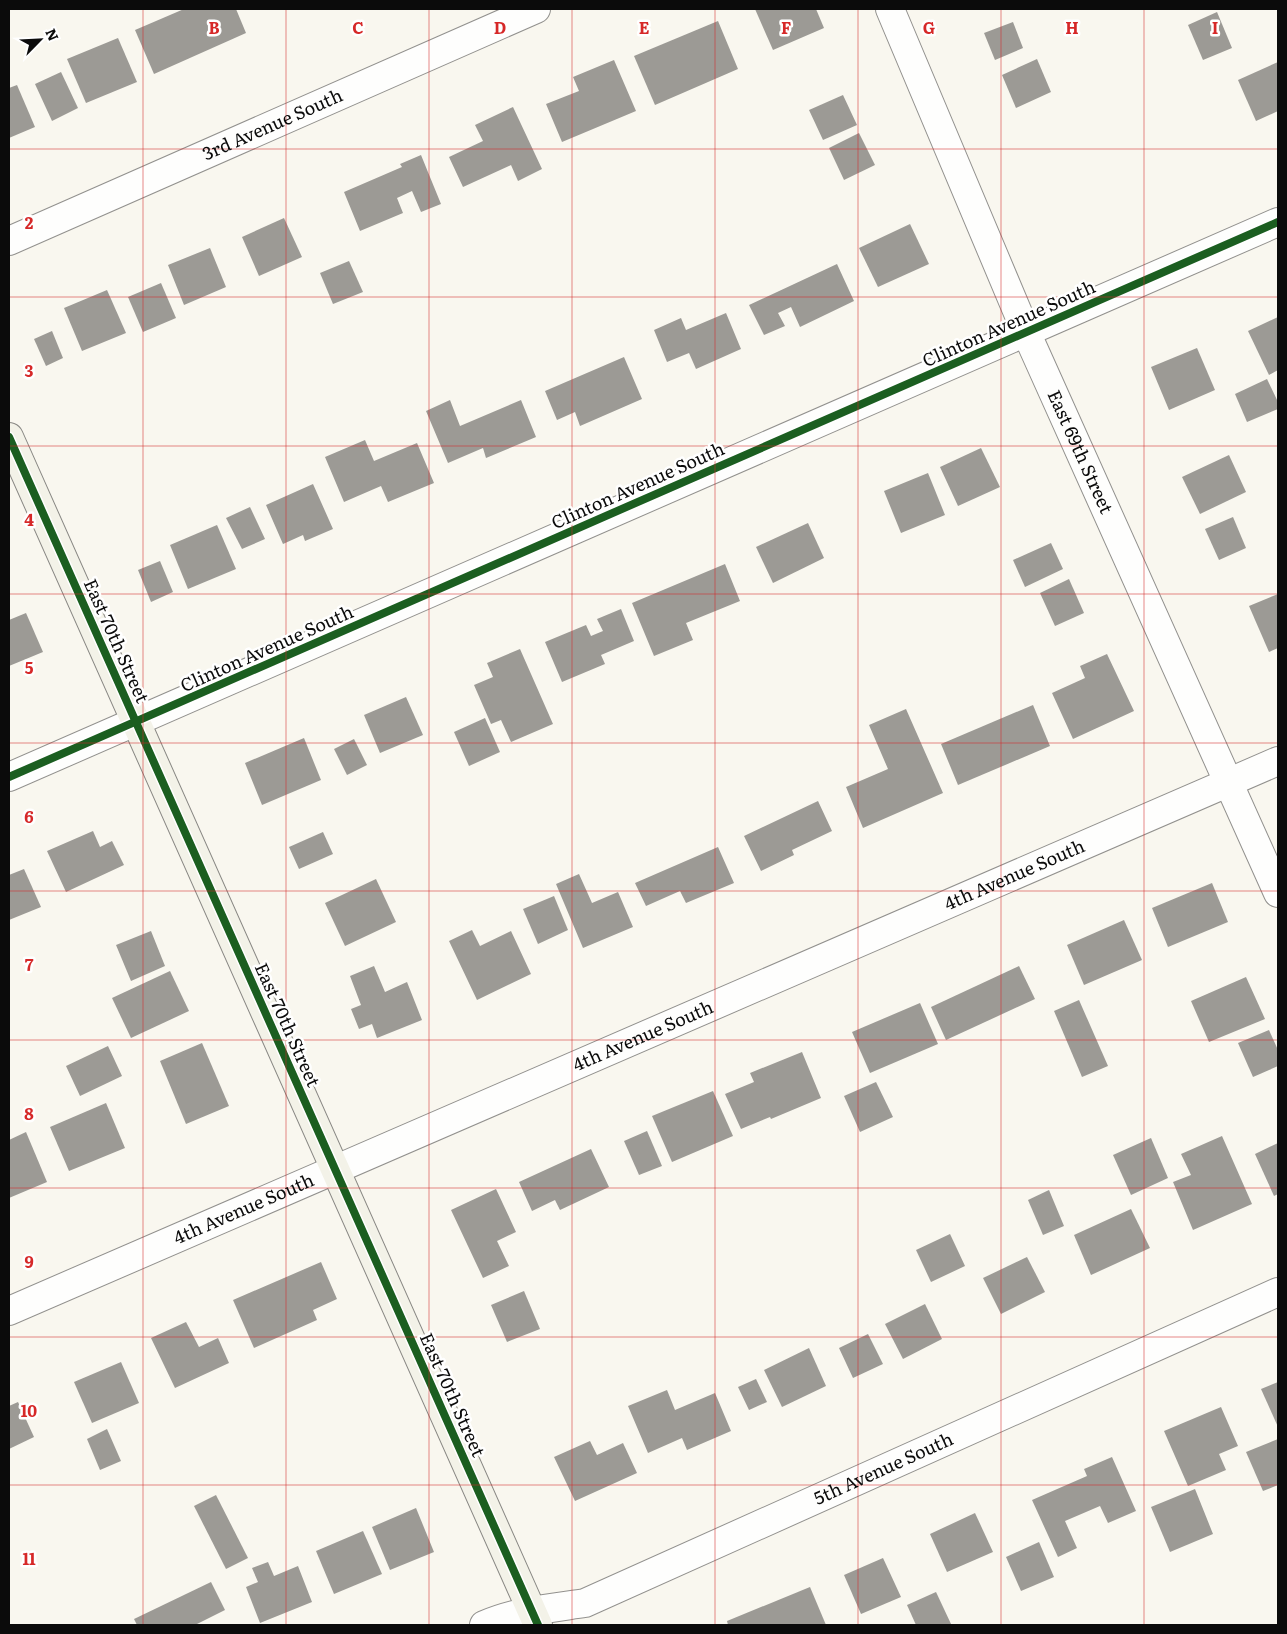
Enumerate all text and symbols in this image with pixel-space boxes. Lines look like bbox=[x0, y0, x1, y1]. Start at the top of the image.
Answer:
north arrow bbox=[15, 15, 65, 65]
text: B bbox=[208, 15, 220, 39]
text: C bbox=[352, 15, 364, 39]
text: D bbox=[494, 15, 506, 39]
text: E bbox=[639, 15, 650, 39]
text: F bbox=[781, 15, 791, 39]
text: G bbox=[923, 15, 935, 39]
text: H bbox=[1065, 15, 1079, 39]
text: I bbox=[1212, 15, 1218, 39]
text: N bbox=[41, 25, 64, 44]
street label: 3rd Avenue South bbox=[197, 81, 347, 166]
text: 2 bbox=[25, 210, 34, 234]
street label: Clinton Avenue South bbox=[917, 272, 1099, 373]
text: 3 bbox=[25, 358, 34, 382]
street label: East 69th Street bbox=[1042, 385, 1121, 518]
street label: Clinton Avenue South bbox=[546, 434, 728, 535]
text: 4 bbox=[24, 507, 34, 531]
street label: East 70th Street bbox=[78, 574, 157, 708]
street label: Clinton Avenue South bbox=[175, 597, 357, 698]
text: 5 bbox=[25, 655, 34, 679]
text: 6 bbox=[24, 804, 34, 828]
street label: 4th Avenue South bbox=[939, 831, 1089, 916]
text: 7 bbox=[25, 952, 34, 976]
street label: East 70th Street bbox=[249, 958, 328, 1092]
street label: 4th Avenue South bbox=[568, 992, 717, 1077]
text: 8 bbox=[24, 1101, 34, 1125]
street label: 4th Avenue South bbox=[169, 1165, 318, 1250]
text: 9 bbox=[24, 1249, 34, 1273]
street label: East 70th Street bbox=[414, 1328, 493, 1462]
text: 10 bbox=[21, 1398, 37, 1422]
street label: 5th Avenue South bbox=[809, 1425, 957, 1511]
text: 11 bbox=[22, 1546, 36, 1570]

